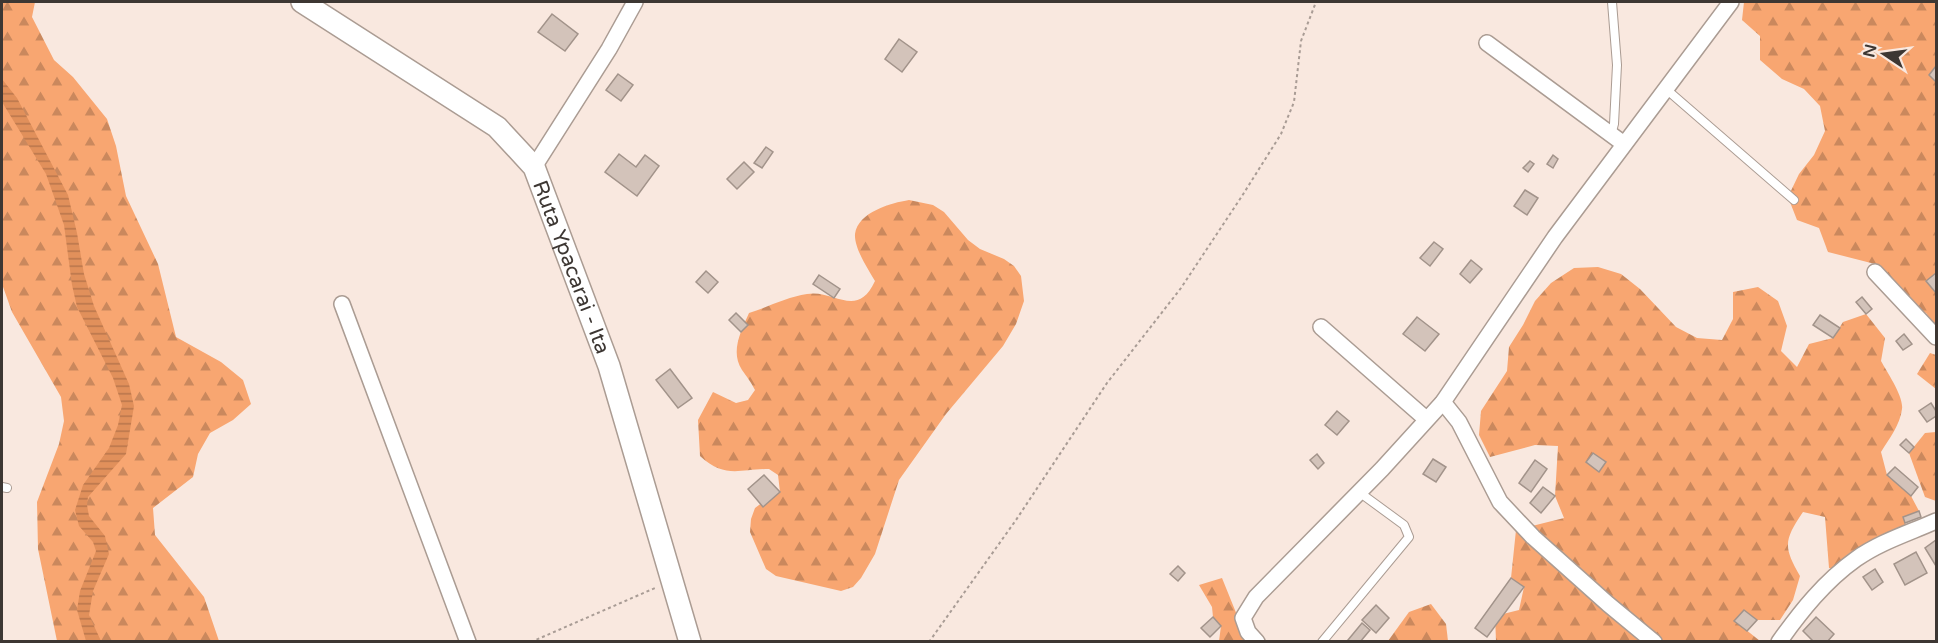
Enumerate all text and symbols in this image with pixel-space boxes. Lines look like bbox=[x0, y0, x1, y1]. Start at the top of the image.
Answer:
north arrow bbox=[1854, 24, 1914, 84]
text: N bbox=[1859, 42, 1882, 59]
street label: Ruta Ypacarai - Ita bbox=[528, 177, 616, 357]

